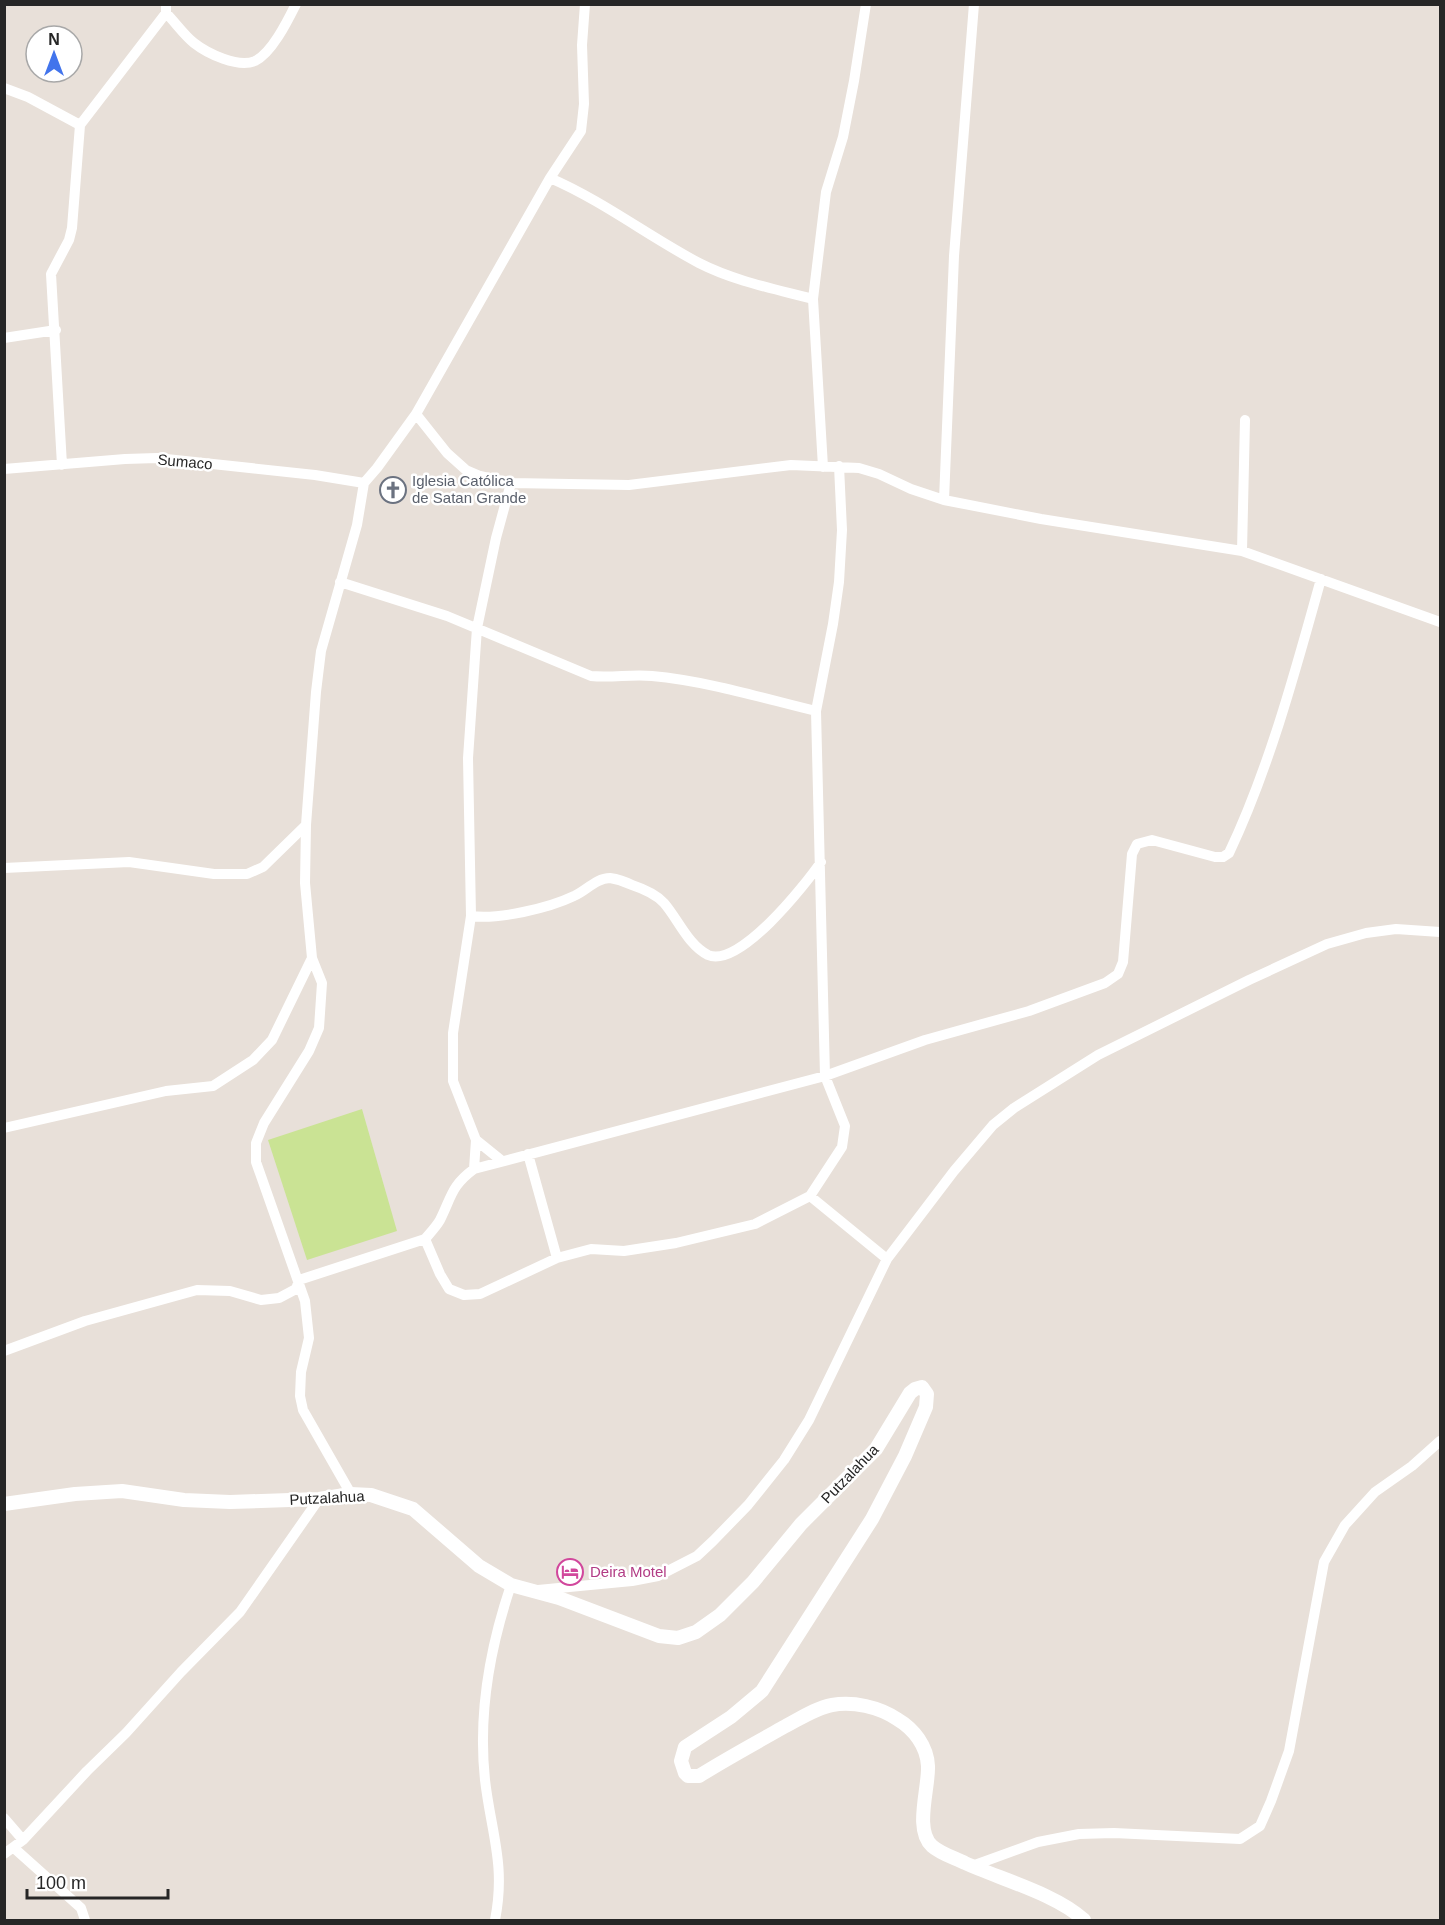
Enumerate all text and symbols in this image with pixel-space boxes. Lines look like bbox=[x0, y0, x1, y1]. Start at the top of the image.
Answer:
north arrow bbox=[24, 24, 84, 84]
text: N bbox=[48, 31, 60, 48]
street label: Sumaco bbox=[157, 451, 213, 472]
place label: Iglesia Católica de Satan Grande bbox=[412, 472, 526, 506]
church icon: Iglesia Católica de Satan Grande bbox=[378, 475, 408, 505]
street label: Putzalahua bbox=[817, 1440, 882, 1507]
street label: Putzalahua bbox=[289, 1487, 366, 1508]
hotel icon: Deira Motel bbox=[555, 1557, 585, 1587]
place label: Deira Motel bbox=[590, 1563, 667, 1580]
scale bar bbox=[27, 1862, 168, 1900]
text: 100 m bbox=[36, 1873, 86, 1893]

